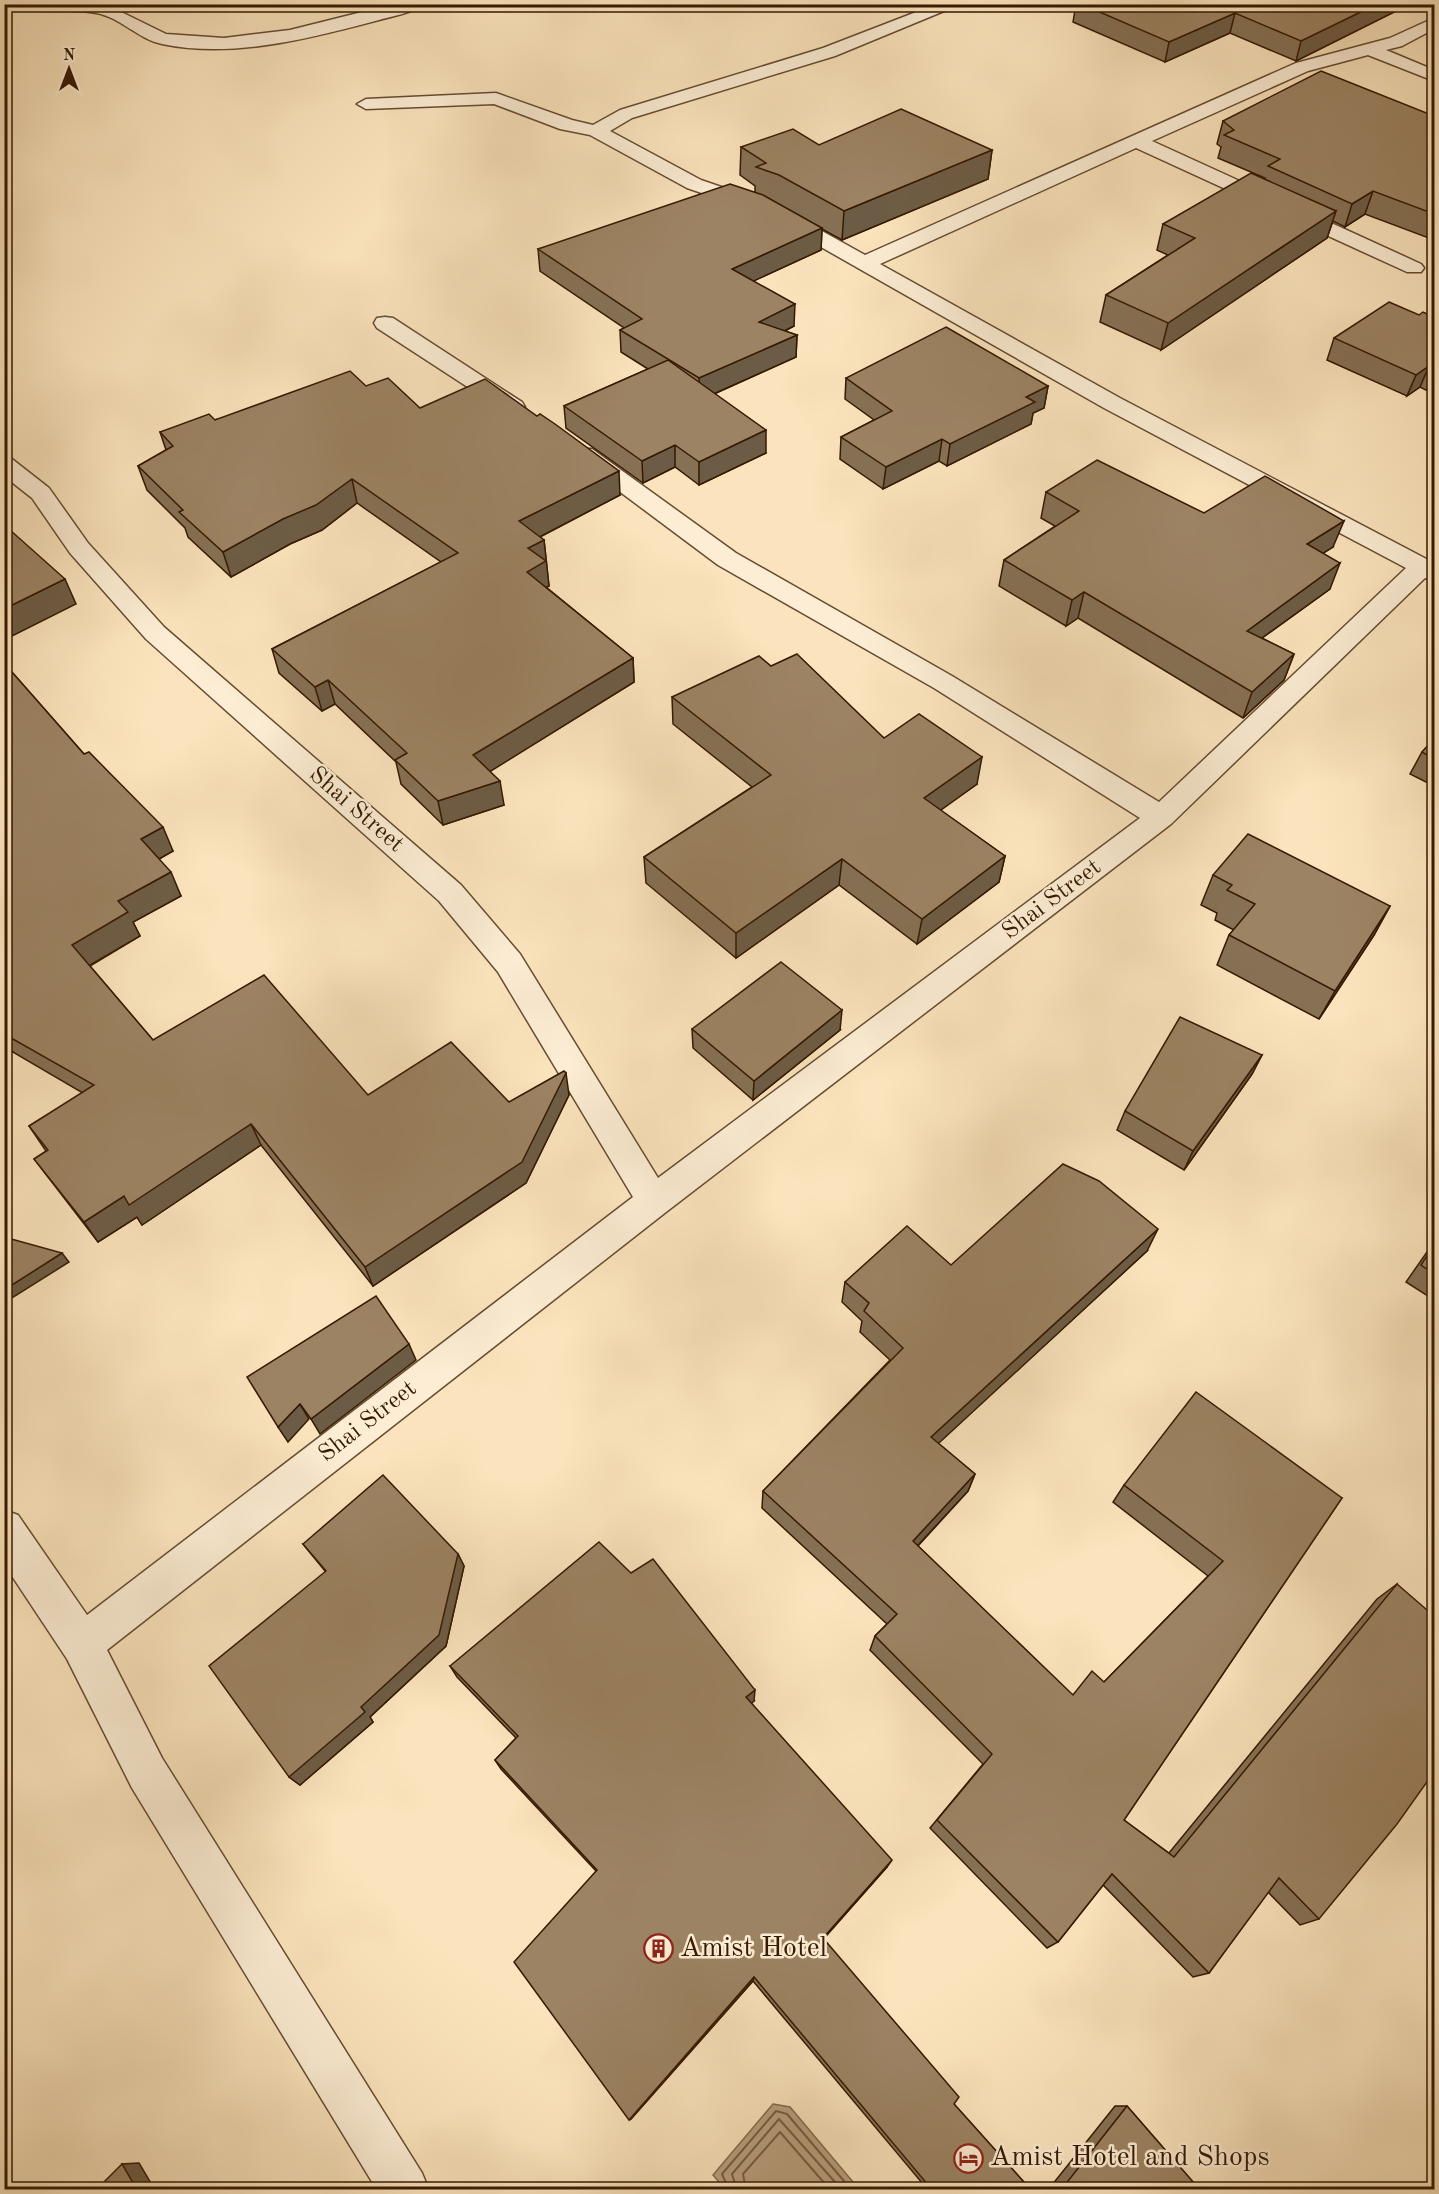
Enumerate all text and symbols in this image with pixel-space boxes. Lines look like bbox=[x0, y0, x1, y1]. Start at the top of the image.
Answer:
north arrow bbox=[39, 39, 99, 99]
text: N bbox=[63, 48, 76, 64]
street label: Shai Street bbox=[304, 763, 408, 857]
street label: Shai Street bbox=[998, 855, 1106, 945]
street label: Shai Street bbox=[315, 1377, 421, 1467]
building icon: Amist Hotel bbox=[643, 1933, 675, 1965]
place label: Amist Hotel bbox=[680, 1935, 827, 1963]
hotel icon: Amist Hotel and Shops bbox=[953, 2142, 985, 2174]
place label: Amist Hotel and Shops bbox=[990, 2144, 1270, 2172]

